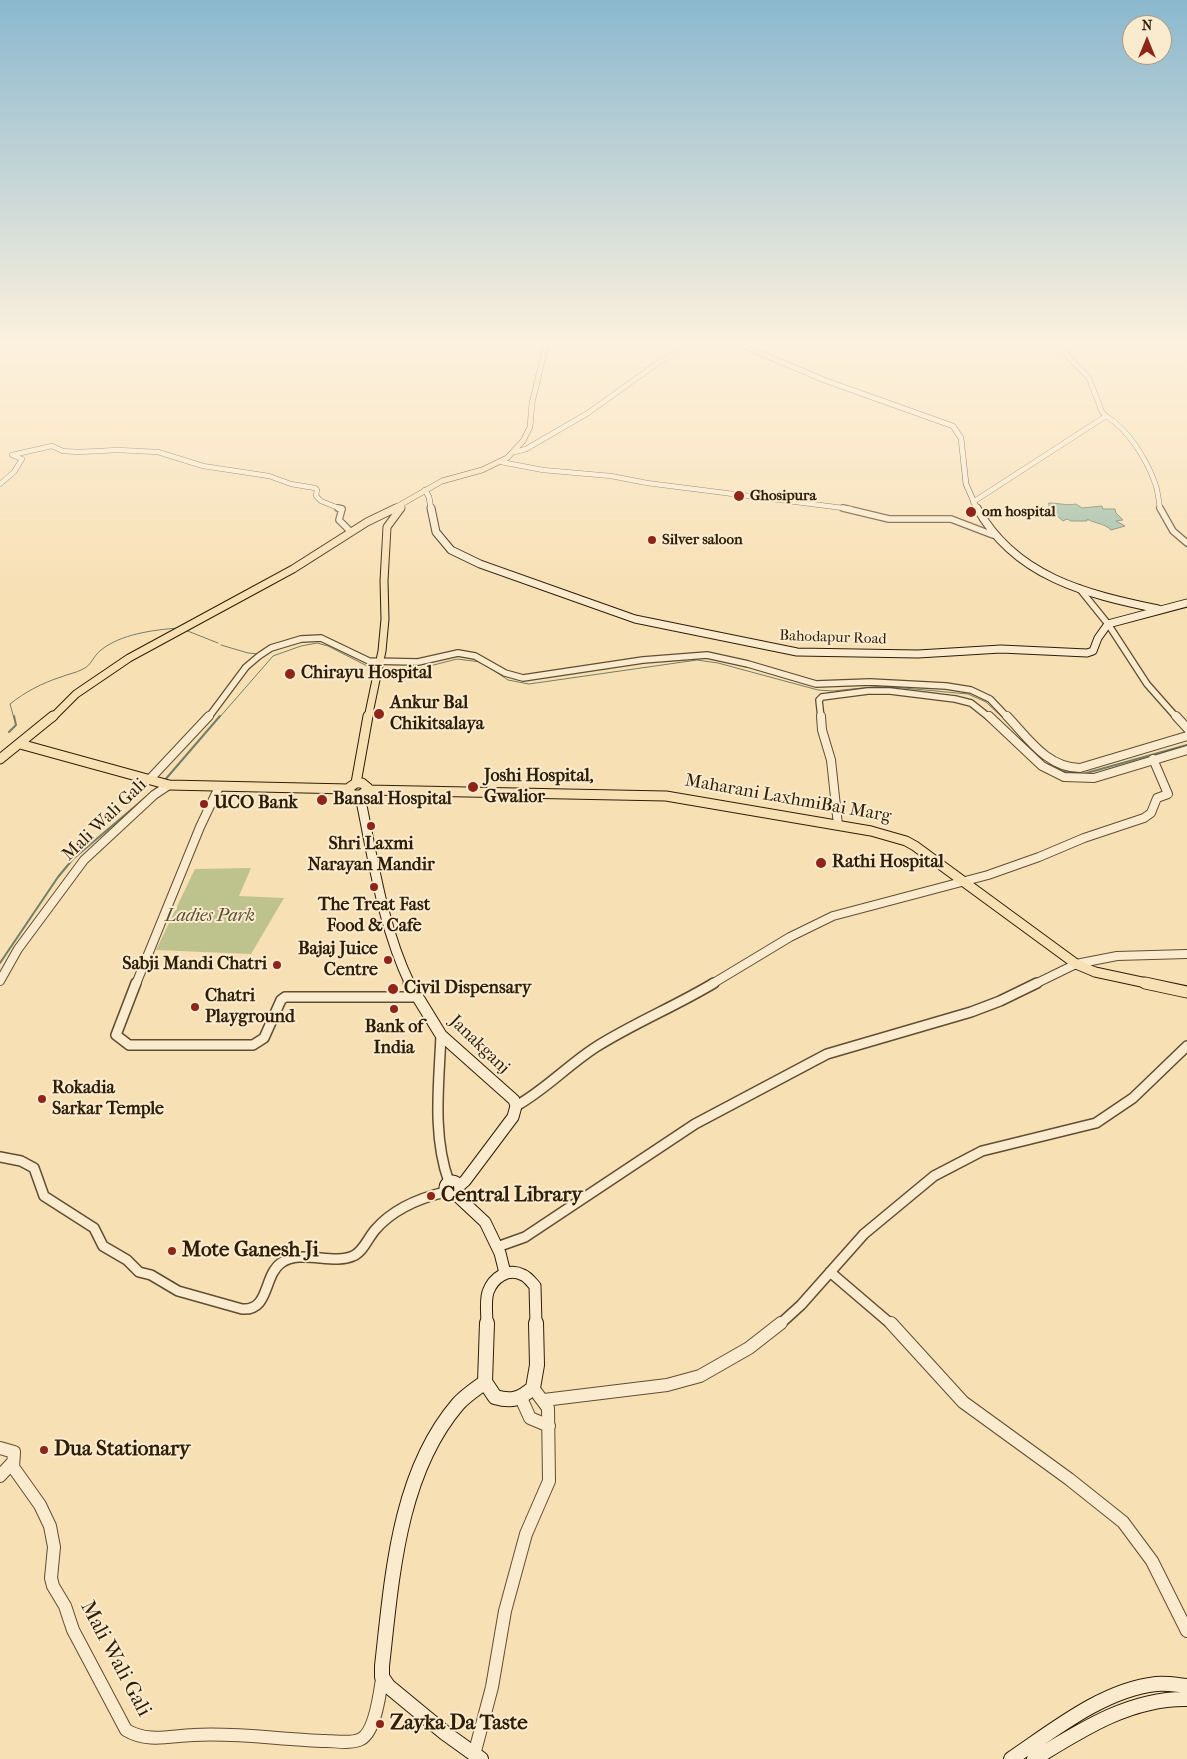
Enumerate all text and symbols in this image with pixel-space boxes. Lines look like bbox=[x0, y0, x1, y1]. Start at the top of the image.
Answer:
north arrow bbox=[1122, 15, 1172, 65]
text: N bbox=[1142, 17, 1152, 34]
place label: Ghosipura bbox=[750, 487, 816, 505]
marker: Ghosipura bbox=[732, 489, 746, 503]
place label: om hospital bbox=[982, 503, 1056, 521]
marker: om hospital bbox=[964, 505, 978, 519]
place label: Silver saloon bbox=[662, 531, 743, 549]
marker: Silver saloon bbox=[646, 534, 658, 546]
street label: Bahodapur Road bbox=[779, 627, 887, 649]
place label: Chirayu Hospital bbox=[301, 663, 432, 685]
marker: Chirayu Hospital bbox=[283, 667, 297, 681]
place label: Ankur Bal Chikitsalaya bbox=[390, 693, 484, 736]
marker: Ankur Bal Chikitsalaya bbox=[372, 707, 386, 721]
place label: Joshi Hospital, Gwalior bbox=[484, 766, 594, 809]
street label: Maharani LaxhmiBai Marg bbox=[683, 770, 893, 828]
street label: Mali Wali Gali bbox=[58, 774, 152, 866]
marker: Joshi Hospital, Gwalior bbox=[466, 780, 480, 794]
place label: Bansal Hospital bbox=[333, 789, 452, 811]
place label: UCO Bank bbox=[214, 793, 298, 815]
marker: Bansal Hospital bbox=[315, 793, 329, 807]
marker: UCO Bank bbox=[198, 798, 210, 810]
marker: Shri Laxmi Narayan Mandir bbox=[365, 820, 377, 832]
place label: Shri Laxmi Narayan Mandir bbox=[307, 834, 435, 876]
place label: Rathi Hospital bbox=[832, 852, 944, 874]
marker: Rathi Hospital bbox=[814, 856, 828, 870]
marker: The Treat Fast Food & Cafe bbox=[368, 881, 380, 893]
place label: The Treat Fast Food & Cafe bbox=[318, 895, 430, 938]
park label: Ladies Park bbox=[165, 906, 255, 928]
place label: Bajaj Juice Centre bbox=[298, 939, 378, 982]
place label: Sabji Mandi Chatri bbox=[122, 954, 267, 976]
marker: Bajaj Juice Centre bbox=[382, 954, 394, 966]
marker: Sabji Mandi Chatri bbox=[271, 959, 283, 971]
place label: Civil Dispensary bbox=[404, 978, 531, 1000]
marker: Civil Dispensary bbox=[386, 982, 400, 996]
place label: Chatri Playground bbox=[205, 986, 295, 1028]
marker: Chatri Playground bbox=[189, 1001, 201, 1013]
marker: Bank of India bbox=[388, 1003, 400, 1015]
street label: Janakganj bbox=[444, 1011, 514, 1079]
place label: Bank of India bbox=[365, 1017, 423, 1060]
place label: Rokadia Sarkar Temple bbox=[52, 1078, 164, 1120]
marker: Rokadia Sarkar Temple bbox=[36, 1093, 48, 1105]
place label: Central Library bbox=[441, 1183, 582, 1209]
marker: Central Library bbox=[425, 1190, 437, 1202]
place label: Mote Ganesh Ji bbox=[182, 1238, 319, 1264]
marker: Mote Ganesh Ji bbox=[166, 1245, 178, 1257]
place label: Dua Stationary bbox=[54, 1437, 190, 1463]
marker: Dua Stationary bbox=[38, 1444, 50, 1456]
street label: Mali Wali Gali bbox=[74, 1597, 156, 1721]
place label: Zayka Da Taste bbox=[390, 1711, 528, 1737]
marker: Zayka Da Taste bbox=[374, 1718, 386, 1730]

